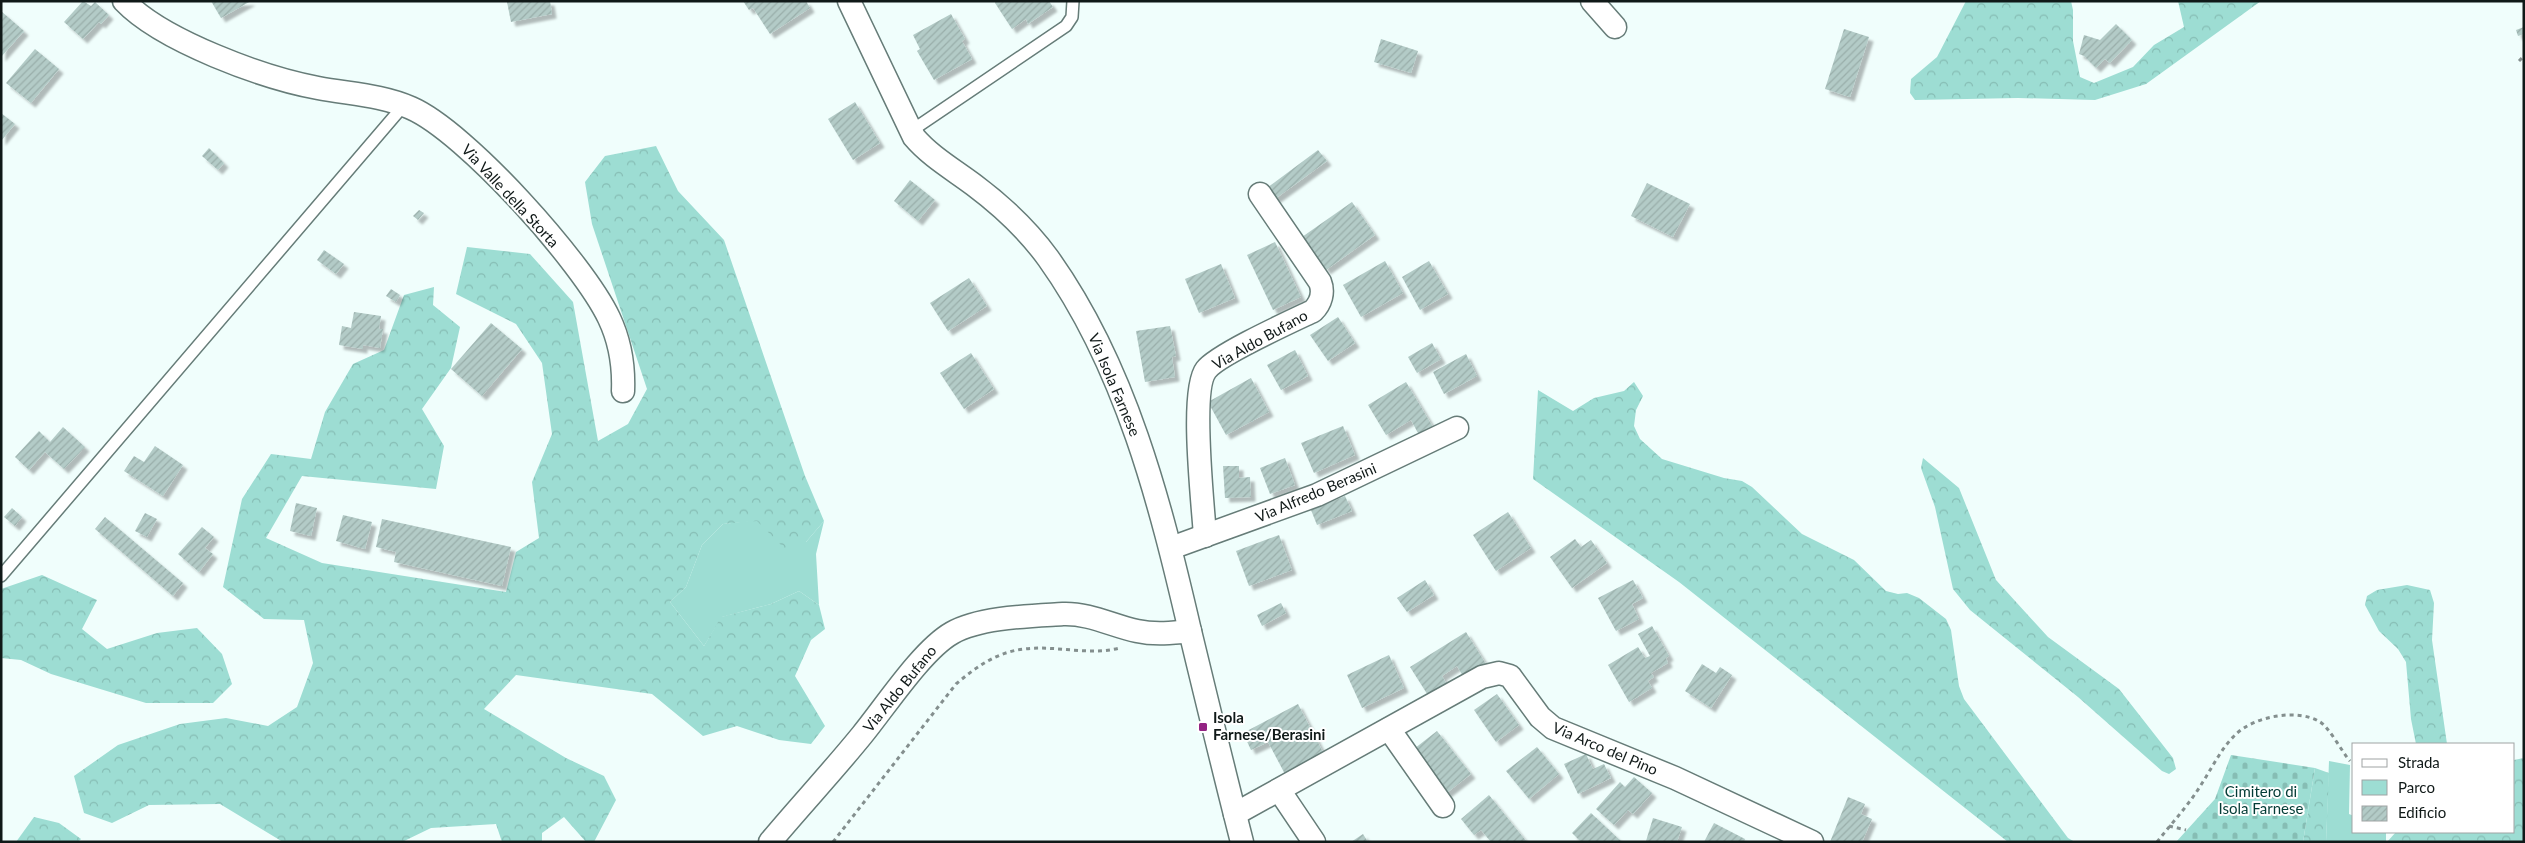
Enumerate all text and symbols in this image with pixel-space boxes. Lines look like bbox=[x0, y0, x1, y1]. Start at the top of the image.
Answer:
street label: Via Valle della Storta bbox=[458, 140, 563, 251]
street label: Via Aldo Bufano bbox=[1209, 305, 1310, 373]
street label: Via Isola Farnese bbox=[1085, 331, 1145, 439]
street label: Via Alfredo Berasini bbox=[1252, 458, 1379, 526]
street label: Via Aldo Bufano bbox=[859, 641, 940, 735]
place label: Isola Farnese/Berasini bbox=[1213, 708, 1326, 743]
street label: Via Arco del Pino bbox=[1550, 718, 1661, 778]
marker: Isola Farnese/Berasini bbox=[1197, 721, 1209, 733]
legend bbox=[2352, 743, 2515, 833]
text: Strada bbox=[2398, 753, 2440, 771]
text: Parco bbox=[2398, 778, 2435, 796]
park label: Cimitero di Isola Farnese bbox=[2219, 782, 2303, 817]
text: Edificio bbox=[2398, 803, 2446, 821]

